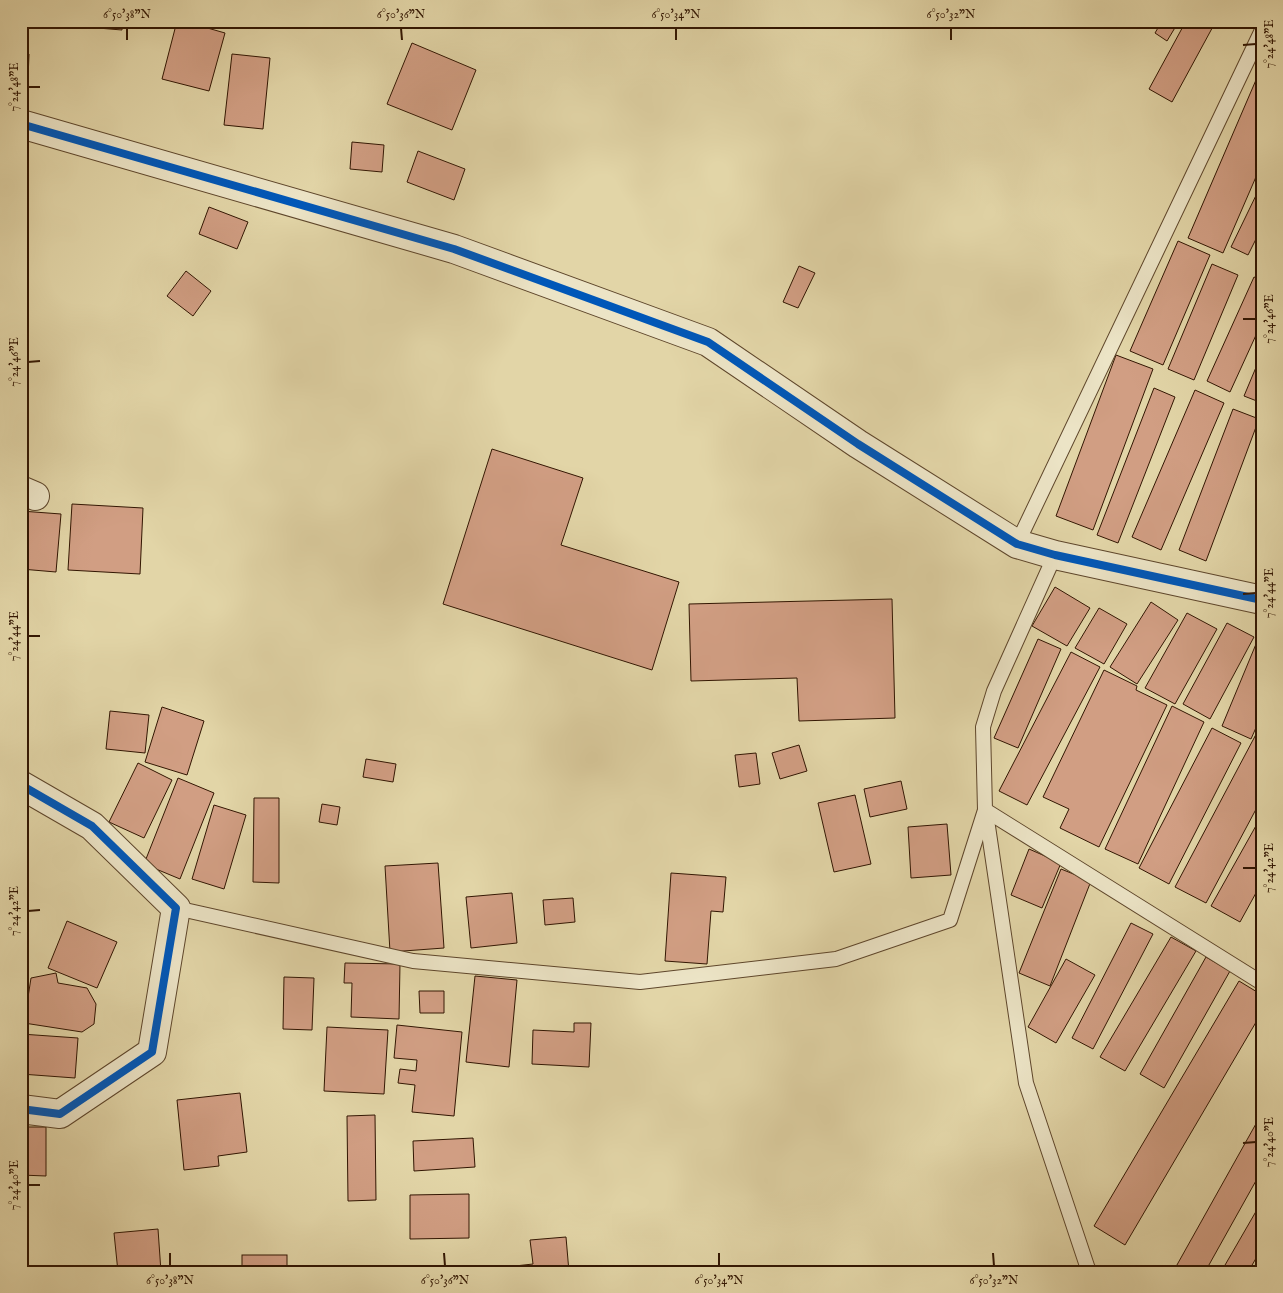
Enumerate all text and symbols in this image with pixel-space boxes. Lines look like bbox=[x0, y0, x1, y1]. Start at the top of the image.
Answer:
text: 6°50'38"N bbox=[103, 7, 152, 22]
text: 6°50'36"N bbox=[377, 7, 426, 22]
text: 6°50'34"N bbox=[651, 7, 701, 22]
text: 6°50'32"N bbox=[927, 7, 976, 22]
text: 7°24'48"E bbox=[1262, 19, 1277, 69]
text: 7°24'48"E bbox=[7, 62, 22, 112]
text: 7°24'46"E bbox=[1262, 294, 1277, 344]
text: 7°24'46"E bbox=[7, 337, 22, 387]
text: 7°24'44"E bbox=[1262, 568, 1277, 618]
text: 7°24'44"E bbox=[7, 611, 22, 661]
text: 7°24'42"E bbox=[1262, 843, 1277, 893]
text: 7°24'42"E bbox=[7, 886, 22, 936]
text: 7°24'40"E bbox=[1262, 1117, 1277, 1167]
text: 7°24'40"E bbox=[7, 1160, 22, 1210]
text: 6°50'38"N bbox=[146, 1273, 195, 1288]
text: 6°50'36"N bbox=[421, 1273, 470, 1288]
text: 6°50'34"N bbox=[694, 1273, 744, 1288]
text: 6°50'32"N bbox=[970, 1273, 1019, 1288]

